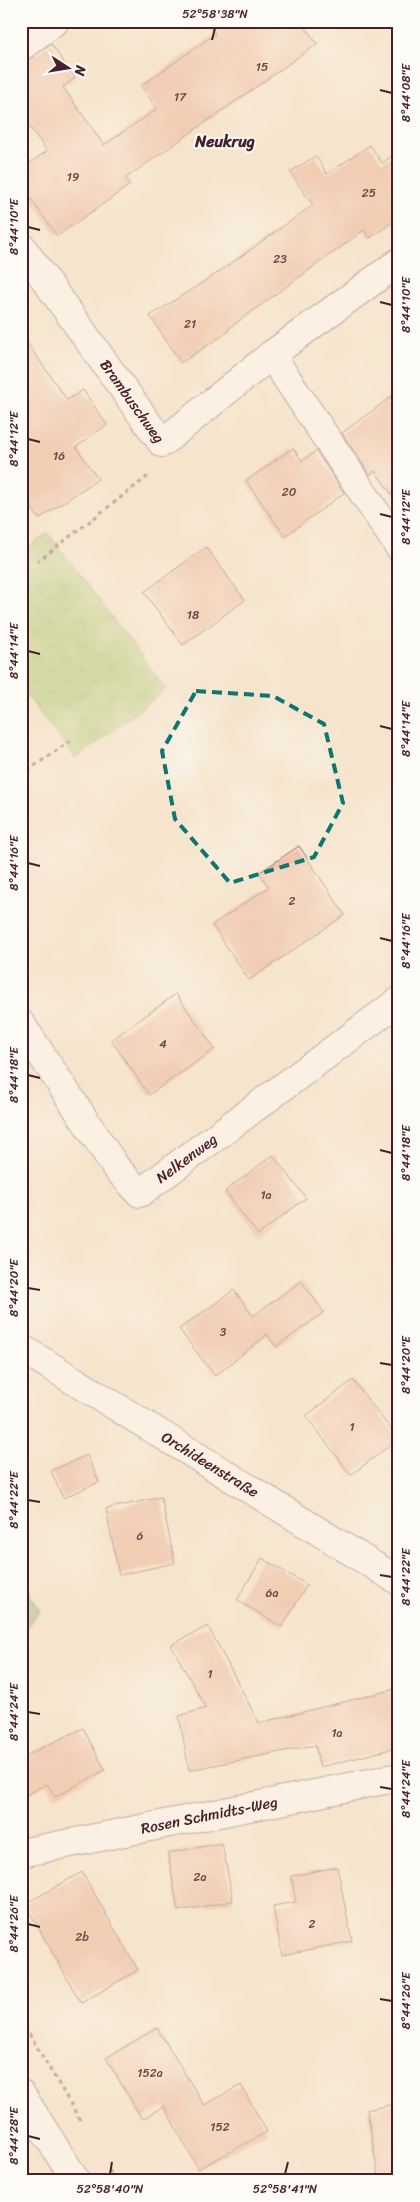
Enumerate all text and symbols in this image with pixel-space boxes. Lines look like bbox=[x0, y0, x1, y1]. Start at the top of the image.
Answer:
text: 52°58'38"N bbox=[182, 3, 248, 25]
north arrow bbox=[42, 42, 92, 92]
house number: 15 bbox=[256, 56, 268, 78]
text: N bbox=[67, 62, 94, 78]
text: 8°44'08"E bbox=[395, 63, 417, 122]
house number: 17 bbox=[174, 86, 187, 108]
district label: Neukrug bbox=[194, 127, 255, 156]
house number: 19 bbox=[67, 166, 79, 188]
house number: 25 bbox=[362, 182, 376, 204]
text: 8°44'10"E bbox=[3, 198, 25, 255]
house number: 23 bbox=[273, 248, 287, 270]
text: 8°44'10"E bbox=[395, 276, 417, 333]
house number: 21 bbox=[184, 313, 196, 335]
street label: Brambuschweg bbox=[93, 354, 172, 449]
text: 8°44'12"E bbox=[3, 410, 25, 467]
house number: 16 bbox=[53, 445, 65, 467]
house number: 20 bbox=[282, 481, 297, 503]
text: 8°44'12"E bbox=[395, 488, 417, 545]
house number: 18 bbox=[187, 604, 199, 626]
text: 8°44'14"E bbox=[3, 622, 25, 679]
text: 8°44'14"E bbox=[395, 700, 417, 757]
text: 8°44'16"E bbox=[3, 834, 25, 891]
house number: 2 bbox=[289, 890, 296, 912]
text: 8°44'16"E bbox=[395, 912, 417, 969]
house number: 4 bbox=[159, 1033, 167, 1055]
text: 8°44'18"E bbox=[3, 1046, 25, 1103]
text: 8°44'18"E bbox=[395, 1124, 417, 1181]
street label: Nelkenweg bbox=[150, 1127, 223, 1190]
house number: 1a bbox=[260, 1184, 272, 1206]
text: 8°44'20"E bbox=[3, 1258, 25, 1317]
house number: 3 bbox=[220, 1321, 227, 1343]
text: 8°44'20"E bbox=[395, 1335, 417, 1394]
house number: 1 bbox=[349, 1416, 355, 1438]
street label: Orchideenstraße bbox=[156, 1424, 264, 1505]
text: 8°44'22"E bbox=[3, 1470, 25, 1529]
house number: 6 bbox=[137, 1525, 144, 1547]
text: 8°44'22"E bbox=[395, 1547, 417, 1606]
house number: 6a bbox=[266, 1582, 278, 1604]
house number: 1 bbox=[207, 1663, 213, 1685]
text: 8°44'24"E bbox=[3, 1682, 25, 1741]
house number: 1a bbox=[331, 1722, 343, 1744]
text: 8°44'24"E bbox=[395, 1759, 417, 1818]
street label: Rosen Schmidts-Weg bbox=[139, 1789, 280, 1842]
house number: 2a bbox=[194, 1866, 206, 1888]
text: 8°44'26"E bbox=[3, 1894, 25, 1953]
house number: 2 bbox=[309, 1913, 316, 1935]
house number: 2b bbox=[75, 1926, 89, 1948]
text: 8°44'26"E bbox=[395, 1971, 417, 2030]
house number: 152a bbox=[137, 2062, 163, 2084]
text: 8°44'28"E bbox=[3, 2106, 25, 2165]
house number: 152 bbox=[210, 2116, 230, 2138]
text: 52°58'40"N bbox=[77, 2178, 144, 2200]
text: 52°58'41"N bbox=[253, 2178, 318, 2200]

